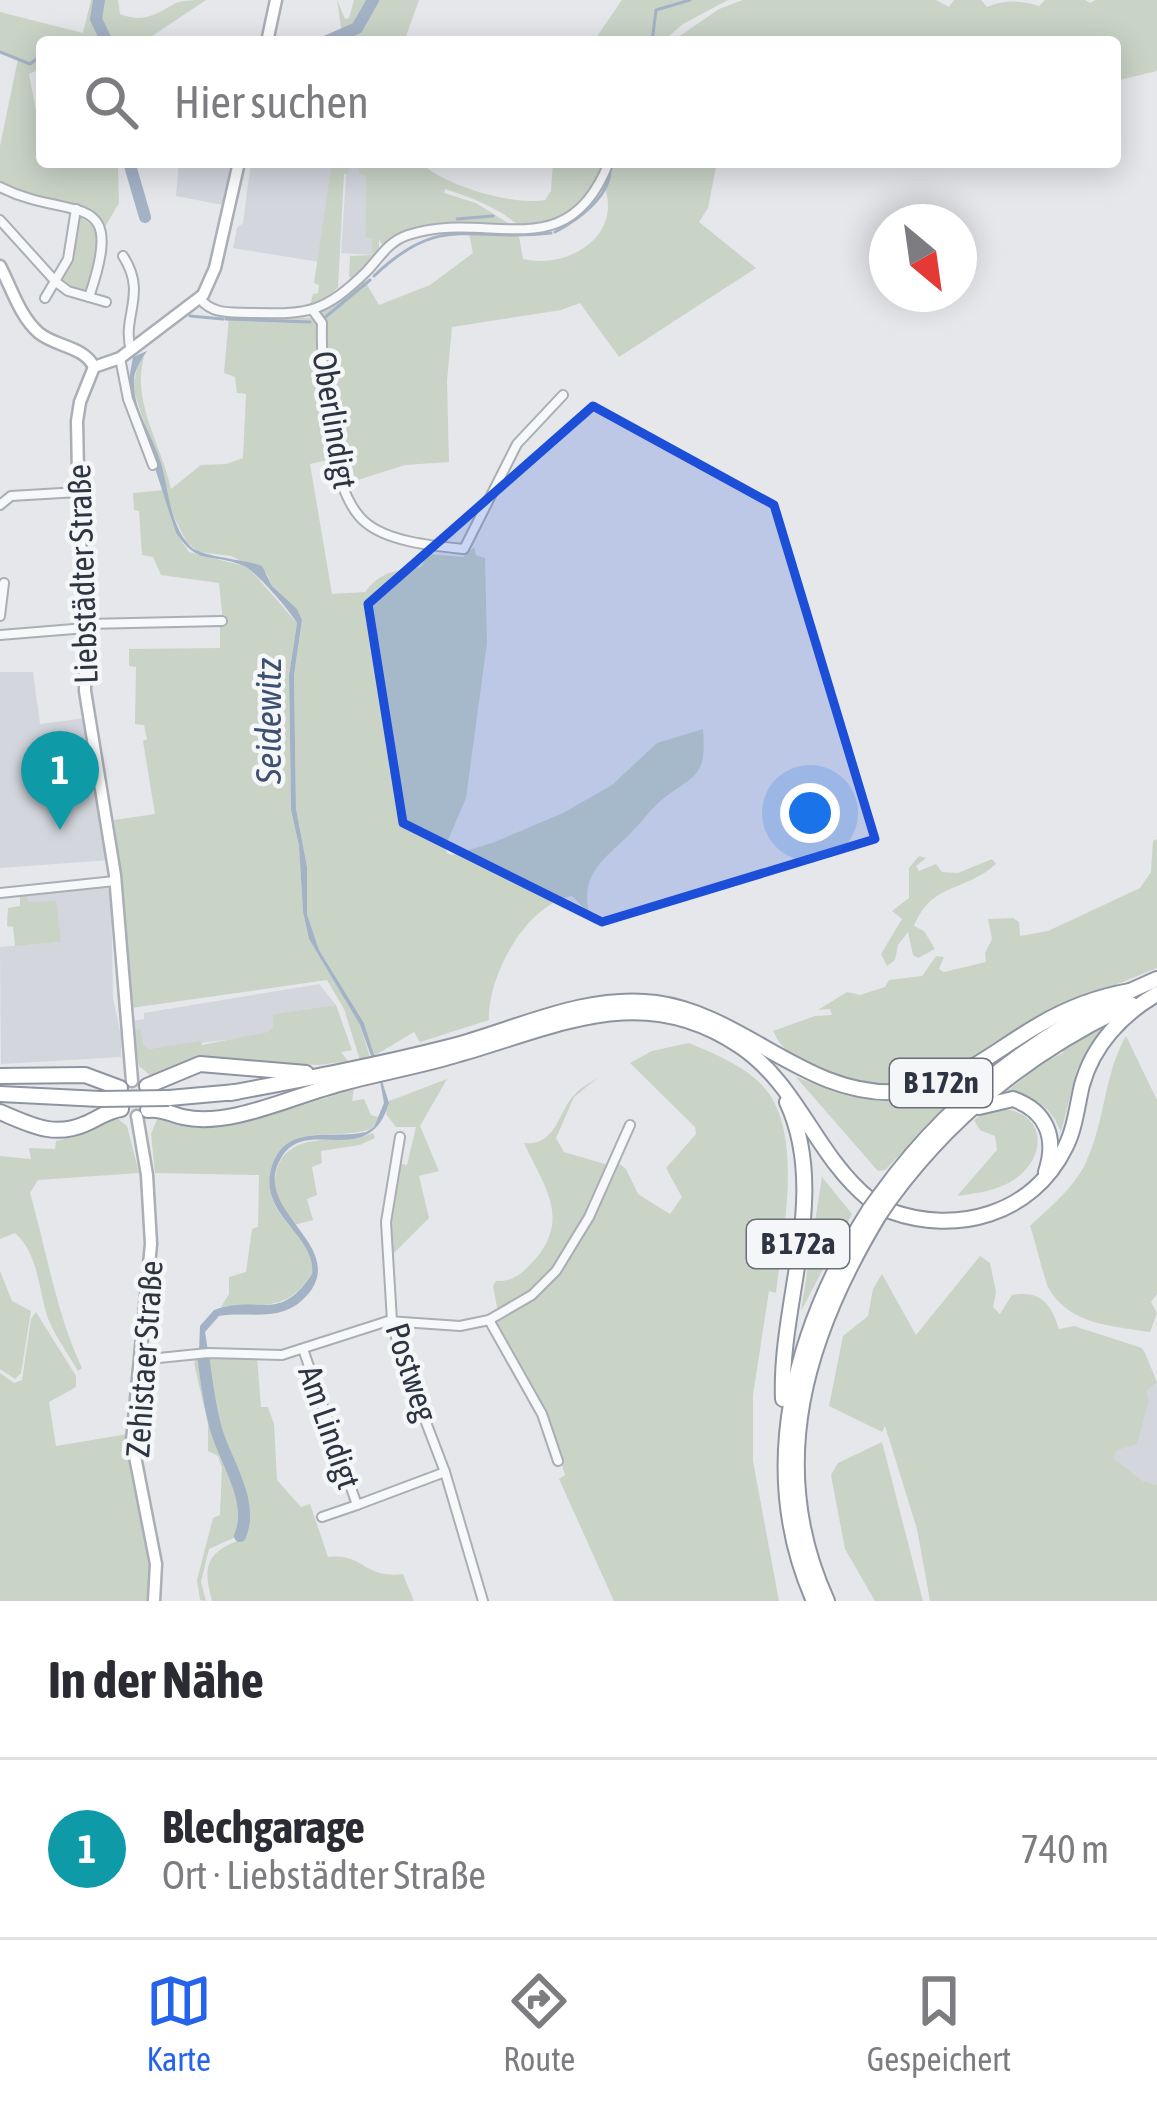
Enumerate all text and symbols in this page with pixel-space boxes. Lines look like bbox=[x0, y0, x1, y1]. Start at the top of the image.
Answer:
search box bbox=[36, 36, 1121, 168]
icon: search bbox=[78, 69, 144, 135]
text: Hier suchen bbox=[174, 76, 369, 128]
north arrow bbox=[869, 204, 977, 312]
street label: Oberlindigt bbox=[305, 348, 365, 492]
street label: Liebstädter Straße bbox=[59, 463, 105, 685]
water label: Seidewitz bbox=[247, 657, 289, 785]
pin: 1 bbox=[21, 731, 99, 830]
your location bbox=[780, 783, 840, 843]
road number: B 172n bbox=[890, 1059, 992, 1107]
road number: B 172a bbox=[747, 1220, 849, 1268]
street label: Zehistaer Straße bbox=[118, 1259, 170, 1459]
street label: Postweg bbox=[378, 1318, 446, 1427]
street label: Am Lindigt bbox=[291, 1360, 369, 1494]
text: In der Nähe bbox=[48, 1650, 264, 1709]
text: Blechgarage bbox=[162, 1801, 365, 1853]
text: 1 bbox=[78, 1827, 96, 1871]
text: 740 m bbox=[1021, 1827, 1109, 1871]
text: Ort · Liebstädter Straße bbox=[162, 1853, 486, 1897]
tab: Karte bbox=[146, 1968, 212, 2078]
tab: Route bbox=[503, 1968, 575, 2078]
tab: Gespeichert bbox=[867, 1968, 1011, 2078]

